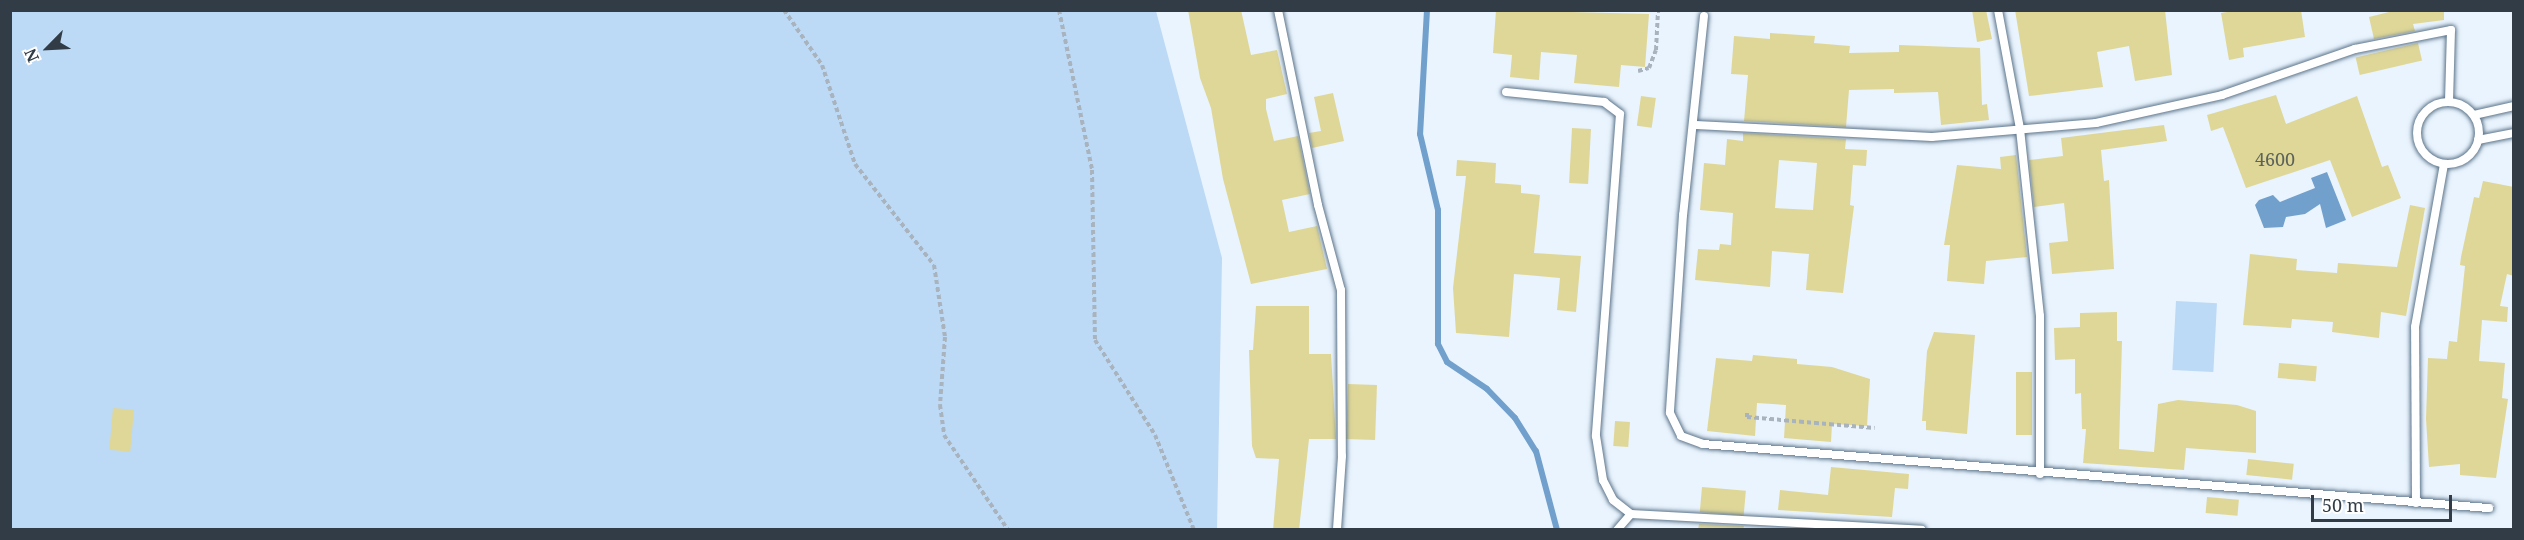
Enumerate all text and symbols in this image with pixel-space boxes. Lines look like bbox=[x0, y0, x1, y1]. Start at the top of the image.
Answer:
north arrow bbox=[18, 18, 78, 78]
text: N bbox=[19, 45, 44, 66]
house number: 4600 bbox=[2255, 148, 2295, 170]
scale bar bbox=[2314, 483, 2455, 521]
text: 50 m bbox=[2322, 493, 2364, 517]

